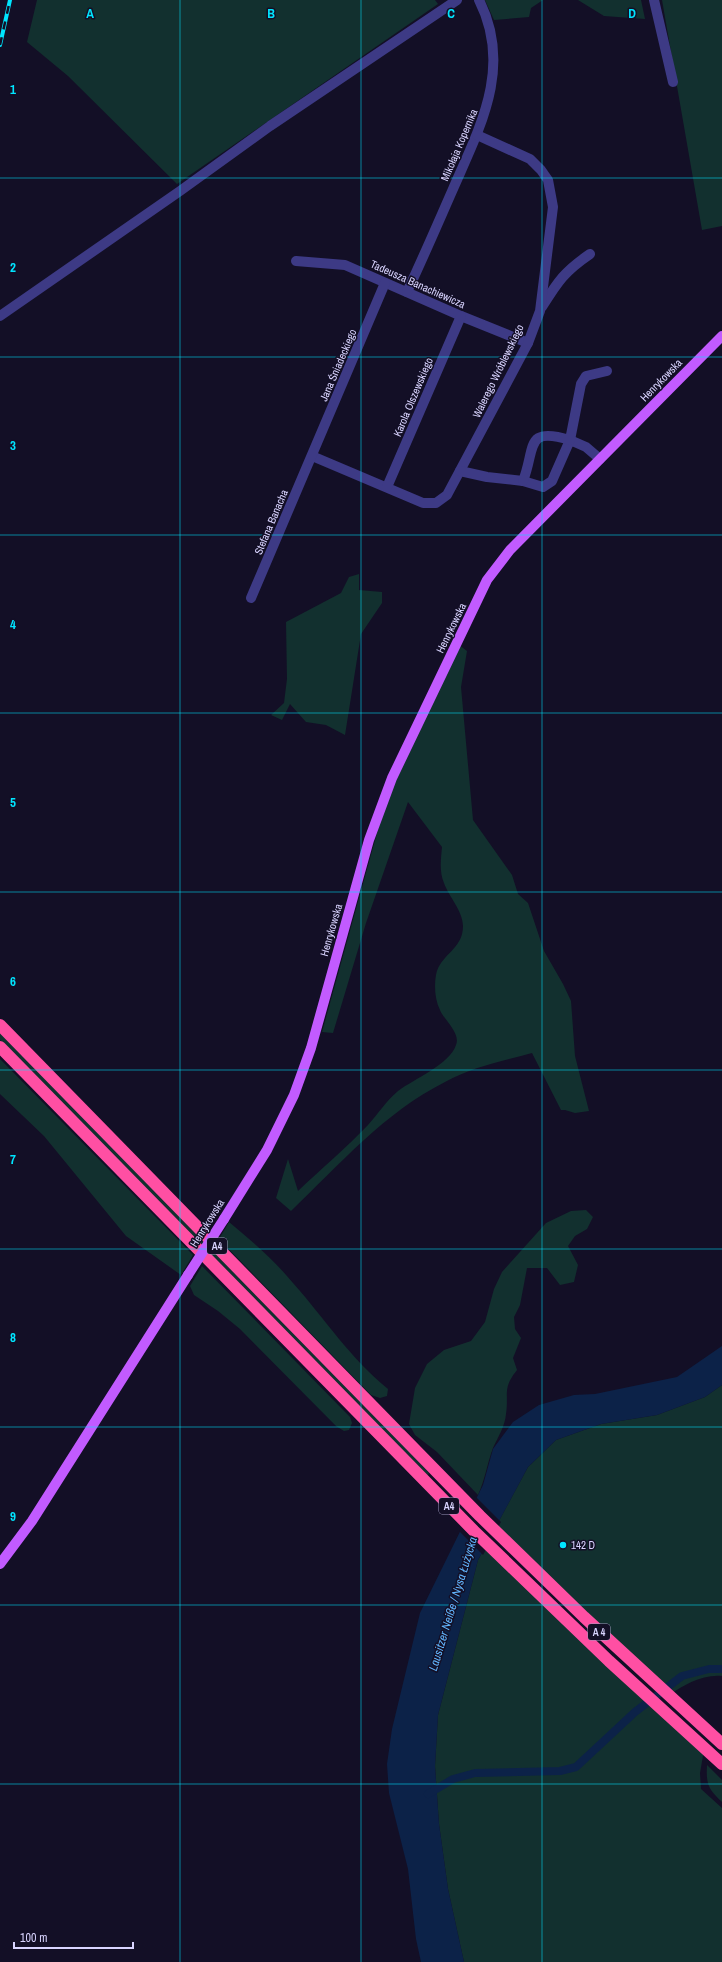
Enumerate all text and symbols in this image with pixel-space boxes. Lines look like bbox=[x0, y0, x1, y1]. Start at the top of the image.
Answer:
text: A bbox=[86, 5, 94, 22]
text: B bbox=[267, 5, 275, 22]
text: C bbox=[447, 5, 455, 22]
text: D bbox=[628, 5, 636, 22]
text: 1 bbox=[10, 81, 16, 98]
street label: Mikołaja Kopernika bbox=[437, 107, 481, 183]
street label: Tadeusza Banachiewicza bbox=[368, 257, 468, 311]
text: 2 bbox=[10, 259, 16, 276]
street label: Walerego Wróblewskiego bbox=[469, 322, 527, 420]
street label: Jana Śniadeckiego bbox=[316, 327, 360, 403]
street label: Karola Olszewskiego bbox=[390, 355, 436, 439]
street label: Henrykowska bbox=[637, 356, 685, 404]
text: 3 bbox=[10, 437, 16, 454]
street label: Stefana Banacha bbox=[251, 487, 291, 557]
street label: Henrykowska bbox=[433, 601, 469, 655]
text: 4 bbox=[10, 616, 16, 633]
text: 5 bbox=[10, 794, 16, 811]
street label: Henrykowska bbox=[317, 902, 345, 958]
text: 6 bbox=[10, 973, 16, 990]
text: 7 bbox=[10, 1151, 16, 1168]
street label: Henrykowska bbox=[187, 1196, 227, 1250]
road number: A4 bbox=[207, 1238, 227, 1254]
text: 8 bbox=[10, 1329, 16, 1346]
road number: A4 bbox=[439, 1498, 459, 1514]
text: 9 bbox=[10, 1508, 16, 1525]
water label: Lausitzer Neiße / Nysa Łużycka bbox=[425, 1534, 481, 1673]
place label: 142 D bbox=[571, 1538, 595, 1552]
marker: 142 D bbox=[558, 1540, 568, 1550]
road number: A 4 bbox=[588, 1624, 610, 1640]
scale bar bbox=[14, 1924, 133, 1950]
text: 100 m bbox=[20, 1930, 47, 1946]

